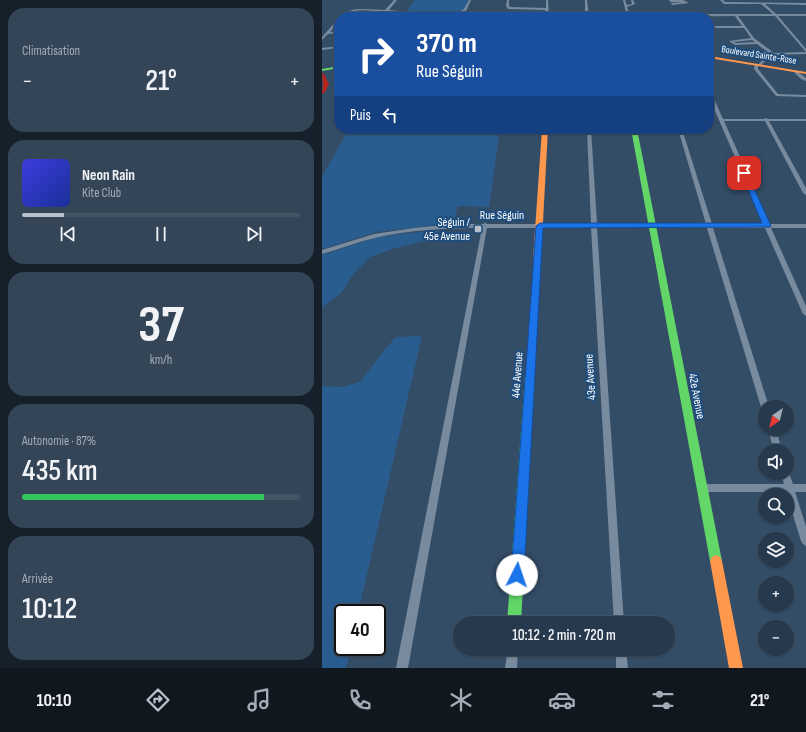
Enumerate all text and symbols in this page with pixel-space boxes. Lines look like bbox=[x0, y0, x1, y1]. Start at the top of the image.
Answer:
text: 370 m bbox=[416, 27, 477, 60]
icon: right bbox=[350, 28, 402, 80]
text: Climatisation bbox=[22, 43, 80, 59]
street label: Boulevard Sainte-Rose bbox=[720, 43, 797, 67]
text: Rue Séguin bbox=[416, 61, 483, 82]
text: 21° bbox=[145, 63, 177, 99]
text: − bbox=[22, 68, 33, 95]
text: + bbox=[289, 68, 300, 95]
icon: left bbox=[379, 104, 401, 126]
text: Puis bbox=[350, 106, 371, 125]
pin bbox=[727, 156, 761, 190]
icon: arrive bbox=[733, 162, 755, 184]
text: Neon Rain bbox=[82, 166, 135, 185]
text: Kite Club bbox=[82, 185, 121, 201]
street label: Rue Séguin bbox=[480, 208, 524, 223]
place label: Séguin / 45e Avenue bbox=[424, 215, 470, 244]
icon: previous bbox=[57, 223, 79, 245]
icon: pause bbox=[150, 223, 172, 245]
icon: next bbox=[243, 223, 265, 245]
marker: Séguin / 45e Avenue bbox=[473, 224, 483, 234]
text: 37 bbox=[138, 294, 184, 357]
street label: 44e Avenue bbox=[508, 351, 527, 399]
text: km/h bbox=[150, 352, 172, 368]
street label: 43e Avenue bbox=[581, 353, 600, 401]
street label: 42e Avenue bbox=[685, 372, 708, 420]
north arrow bbox=[758, 400, 794, 436]
map controls bbox=[758, 400, 794, 656]
text: Autonomie · 87% bbox=[22, 433, 96, 449]
button: sound bbox=[758, 444, 794, 480]
text: 435 km bbox=[22, 453, 98, 489]
button: search bbox=[758, 488, 794, 524]
button: layers bbox=[758, 532, 794, 568]
position arrow bbox=[496, 554, 538, 596]
text: Arrivée bbox=[22, 571, 53, 587]
button: + bbox=[758, 576, 794, 612]
text: 10:12 bbox=[22, 591, 77, 627]
speed limit sign: 40 bbox=[334, 604, 386, 656]
button: − bbox=[758, 620, 794, 656]
text: 10:12 · 2 min · 720 m bbox=[512, 626, 616, 645]
icon: directions bbox=[144, 686, 172, 714]
icon: music bbox=[245, 686, 273, 714]
icon: phone bbox=[346, 686, 374, 714]
icon: climate bbox=[447, 686, 475, 714]
icon: car bbox=[548, 686, 576, 714]
icon: filters bbox=[649, 686, 677, 714]
text: 10:10 bbox=[36, 690, 72, 711]
text: 21° bbox=[750, 690, 770, 711]

